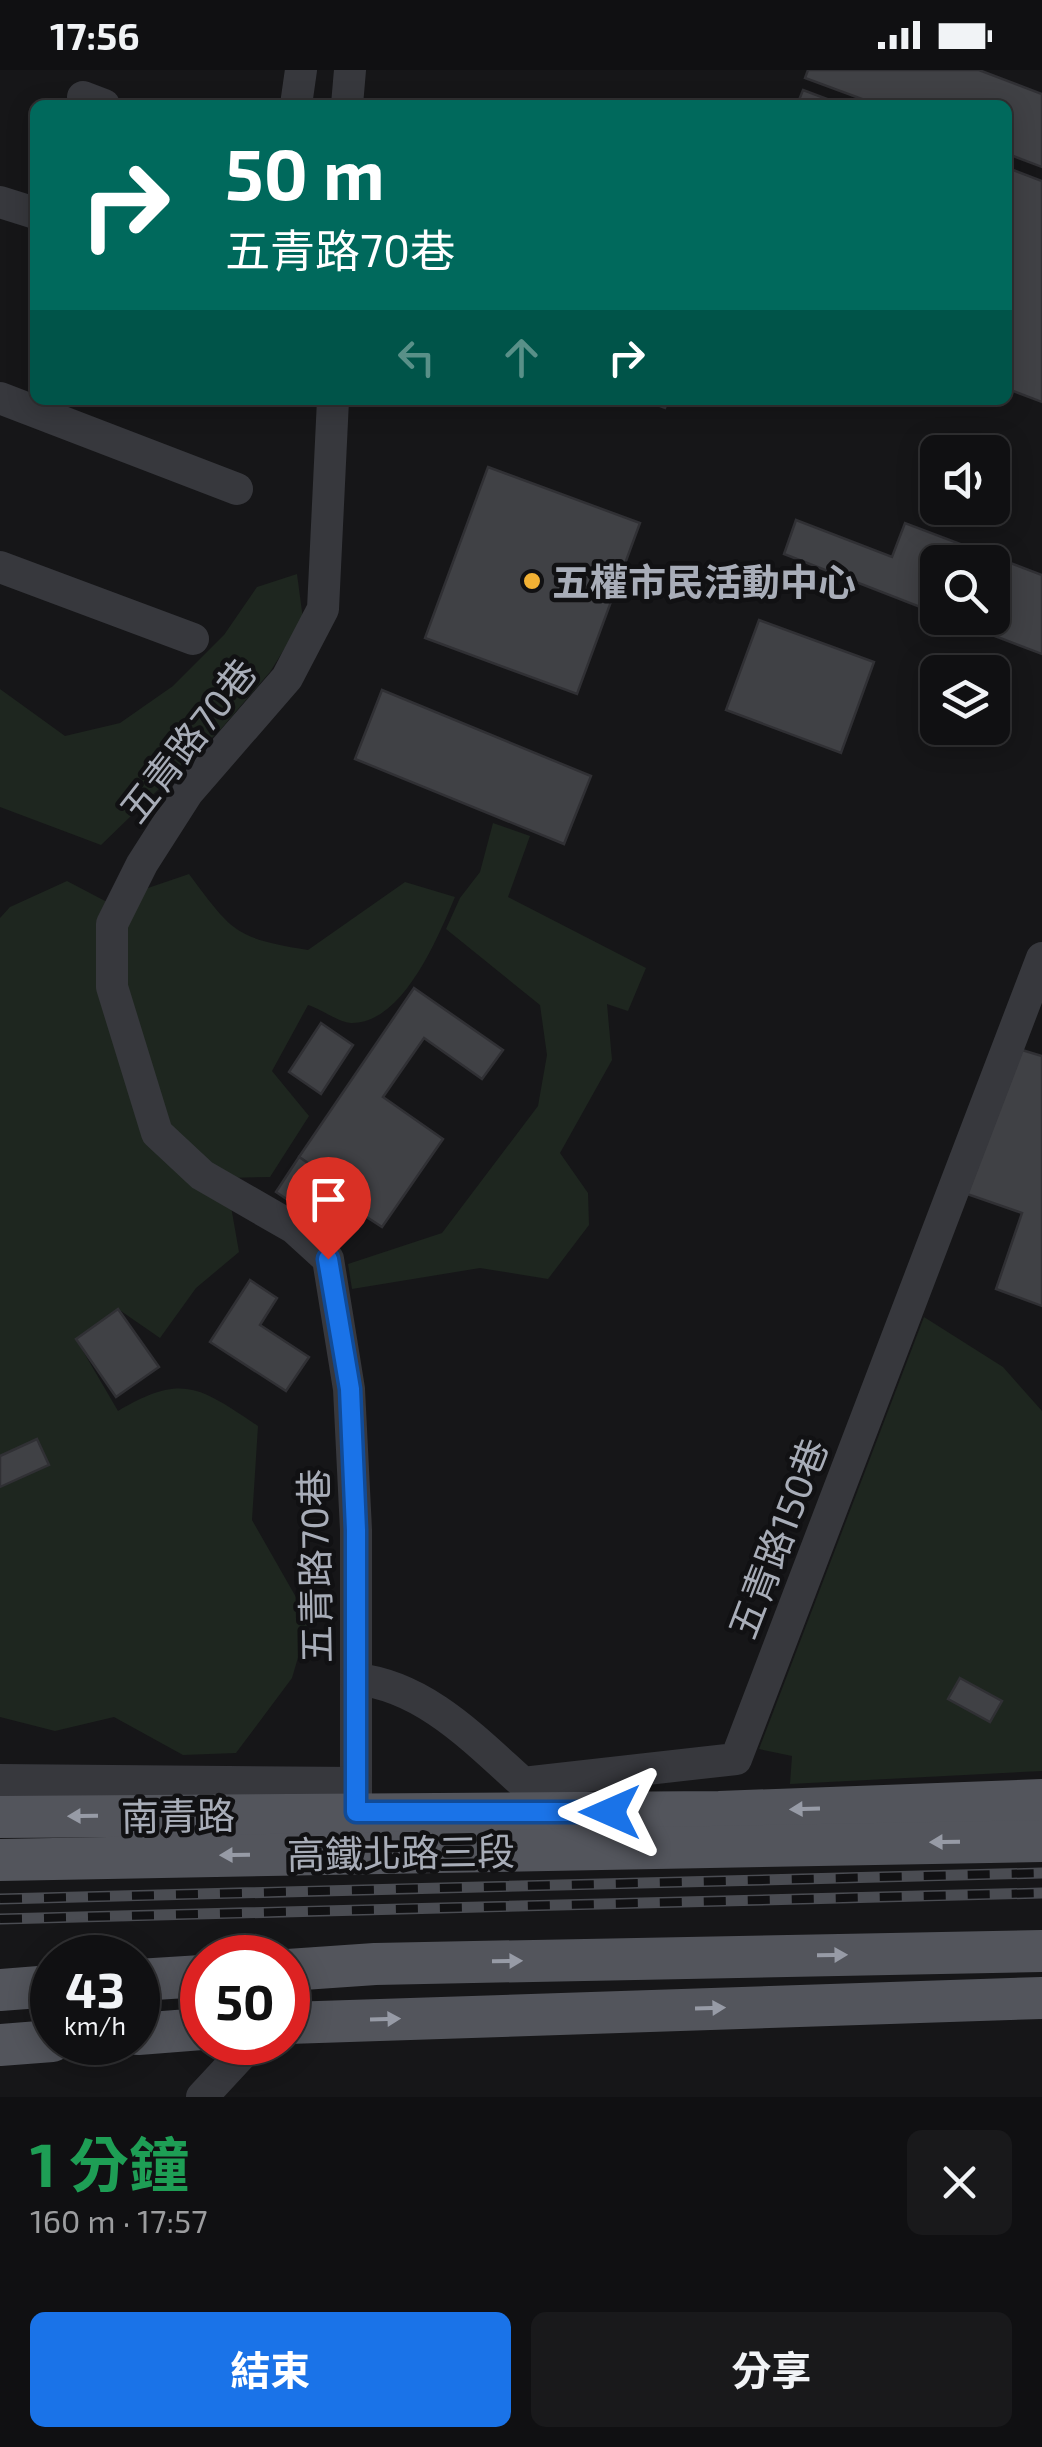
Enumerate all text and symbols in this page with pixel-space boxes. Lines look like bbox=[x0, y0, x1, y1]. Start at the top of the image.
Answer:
text: 17:56 bbox=[50, 12, 140, 58]
text: 50 m bbox=[225, 130, 385, 214]
icon: right bbox=[60, 140, 190, 270]
text: 五青路70巷 bbox=[225, 222, 455, 276]
icon: left bbox=[389, 330, 444, 385]
icon: ahead bbox=[494, 330, 549, 385]
icon: right bbox=[599, 330, 654, 385]
map controls bbox=[920, 435, 1010, 745]
button: sound bbox=[920, 435, 1010, 525]
button: search bbox=[920, 545, 1010, 635]
place label: 五權市民活動中心 bbox=[552, 558, 856, 604]
marker: 五權市民活動中心 bbox=[521, 570, 543, 592]
street label: 五青路70巷 bbox=[109, 649, 265, 831]
button: layers bbox=[920, 655, 1010, 745]
pin bbox=[286, 1157, 371, 1260]
icon: arrive bbox=[301, 1172, 356, 1227]
street label: 五青路150巷 bbox=[718, 1432, 836, 1644]
street label: 五青路70巷 bbox=[289, 1468, 339, 1664]
position arrow bbox=[558, 1760, 662, 1864]
street label: 南青路 bbox=[121, 1791, 235, 1839]
one-way arrow bbox=[788, 1801, 820, 1817]
one-way arrow bbox=[67, 1808, 99, 1824]
street label: 高鐵北路三段 bbox=[287, 1827, 515, 1877]
one-way arrow bbox=[928, 1835, 960, 1851]
one-way arrow bbox=[218, 1848, 250, 1864]
speed limit sign: 50 bbox=[180, 1935, 310, 2065]
one-way arrow bbox=[817, 1947, 849, 1963]
one-way arrow bbox=[492, 1953, 524, 1969]
text: 43 bbox=[65, 1958, 125, 2018]
one-way arrow bbox=[694, 2000, 726, 2016]
text: km/h bbox=[64, 2010, 126, 2040]
one-way arrow bbox=[369, 2011, 401, 2027]
text: 1 分鐘 bbox=[30, 2127, 189, 2199]
button: close bbox=[907, 2130, 1012, 2235]
text: 160 m · 17:57 bbox=[30, 2201, 208, 2239]
button: 結束 bbox=[30, 2312, 511, 2427]
button: 分享 bbox=[531, 2312, 1012, 2427]

